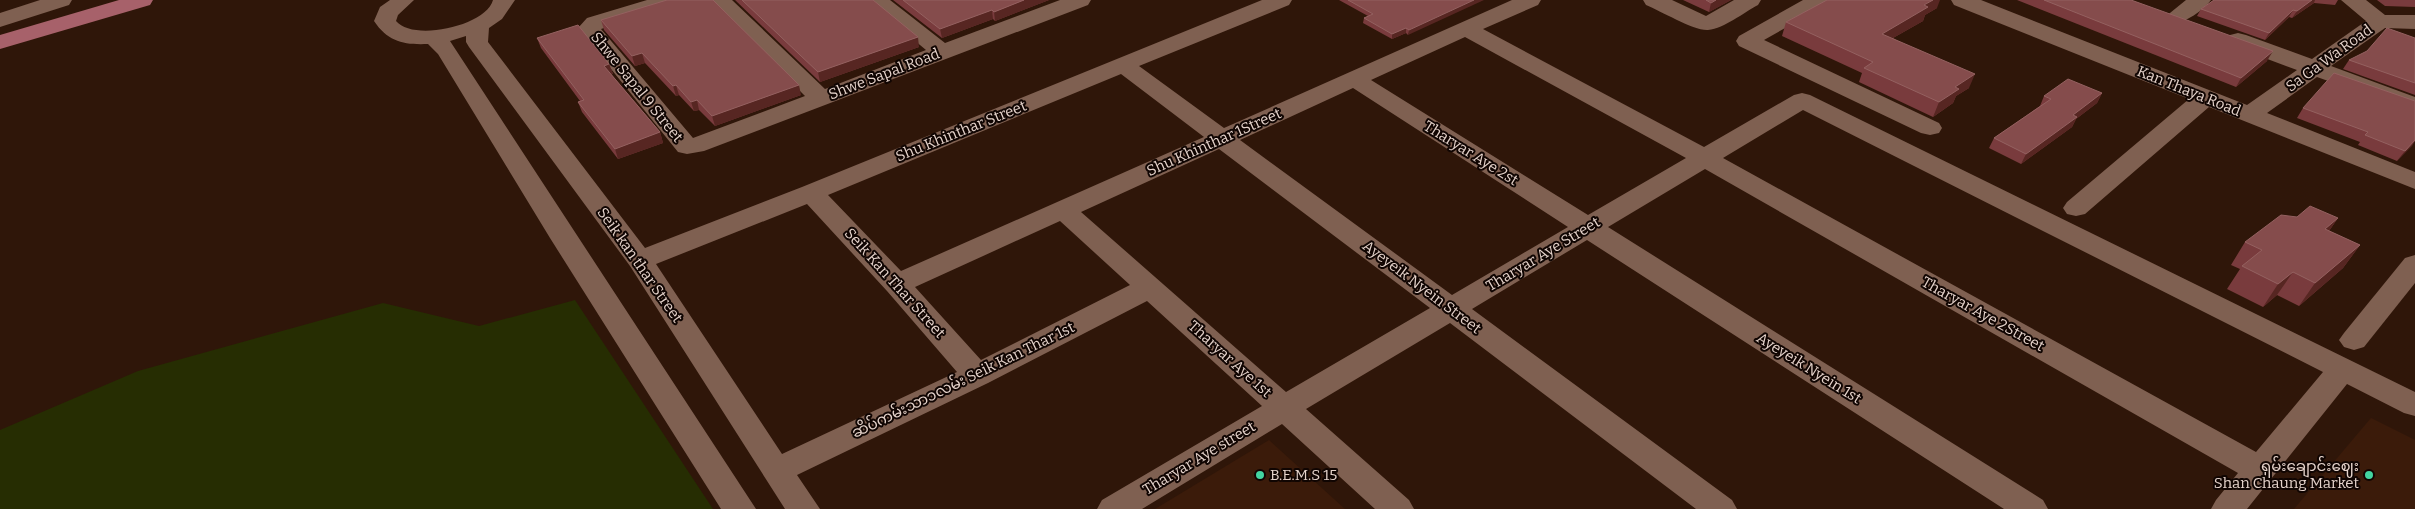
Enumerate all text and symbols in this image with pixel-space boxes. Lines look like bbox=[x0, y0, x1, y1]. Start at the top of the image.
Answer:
street label: Sa Ga Wa Road bbox=[2282, 21, 2376, 95]
street label: Shwe Sapal 9 Street bbox=[587, 28, 687, 146]
street label: Shwe Sapal Road bbox=[826, 45, 942, 103]
street label: Kan Thaya Road bbox=[2134, 62, 2244, 120]
street label: Shu Khinthar Street bbox=[893, 96, 1030, 165]
street label: Shu Khinthar 1Street bbox=[1144, 104, 1285, 180]
street label: Tharyar Aye 2st bbox=[1420, 117, 1522, 190]
street label: Seik kan thar Street bbox=[593, 204, 687, 327]
street label: Tharyar Aye Street bbox=[1483, 213, 1604, 295]
street label: Seik Kan Thar Street bbox=[841, 224, 950, 342]
street label: Ayeyeik Nyein Street bbox=[1359, 237, 1485, 338]
street label: Tharyar Aye 2Street bbox=[1918, 273, 2048, 355]
street label: ဆိပ်ကမ်းသာ၁လမ်း Seik Kan Thar 1st bbox=[848, 317, 1078, 442]
street label: Tharyar Aye 1st bbox=[1185, 317, 1276, 401]
street label: Ayeyeik Nyein 1st bbox=[1753, 329, 1865, 408]
street label: Tharyar Aye street bbox=[1140, 417, 1259, 499]
place label: ရှမ်းချောင်းဈေး Shan Chaung Market bbox=[2214, 456, 2360, 492]
place label: B.E.M.S 15 bbox=[1270, 466, 1337, 484]
marker: B.E.M.S 15 bbox=[1254, 469, 1266, 481]
marker: ရှမ်းချောင်းဈေး Shan Chaung Market bbox=[2363, 469, 2375, 481]

